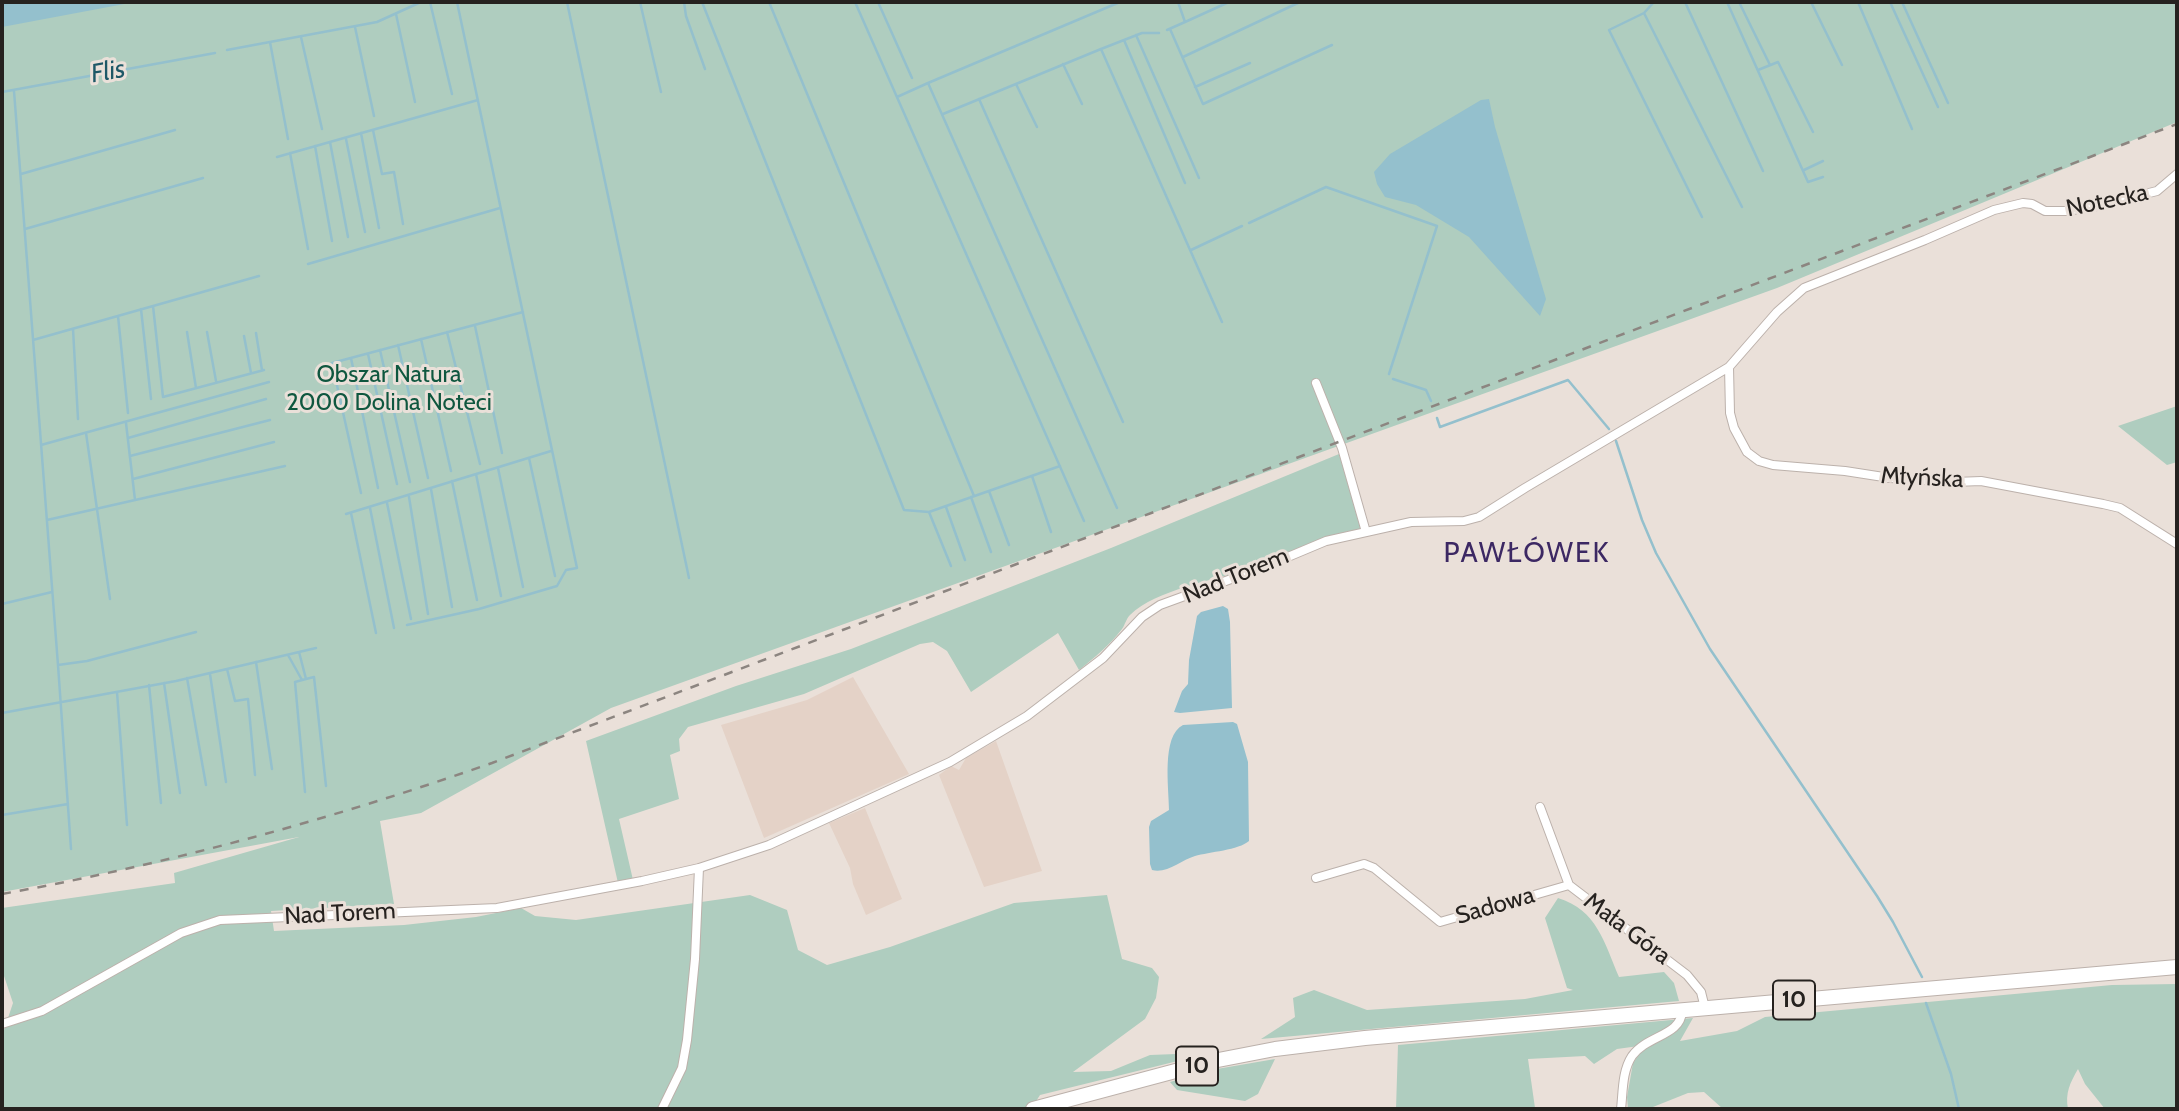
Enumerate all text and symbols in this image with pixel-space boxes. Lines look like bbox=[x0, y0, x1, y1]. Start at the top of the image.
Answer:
water label: Flis bbox=[88, 54, 128, 90]
street label: Notecka bbox=[2063, 178, 2151, 224]
park label: Obszar Natura 2000 Dolina Noteci bbox=[286, 361, 492, 417]
street label: Młyńska bbox=[1880, 461, 1964, 495]
district label: PAWŁÓWEK bbox=[1445, 537, 1609, 571]
street label: Nad Torem bbox=[1179, 542, 1293, 610]
street label: Sadowa bbox=[1452, 881, 1538, 931]
street label: Mała Góra bbox=[1578, 887, 1676, 971]
street label: Nad Torem bbox=[284, 897, 396, 931]
road number: 10 bbox=[1773, 981, 1815, 1020]
road number: 10 bbox=[1176, 1046, 1218, 1086]

